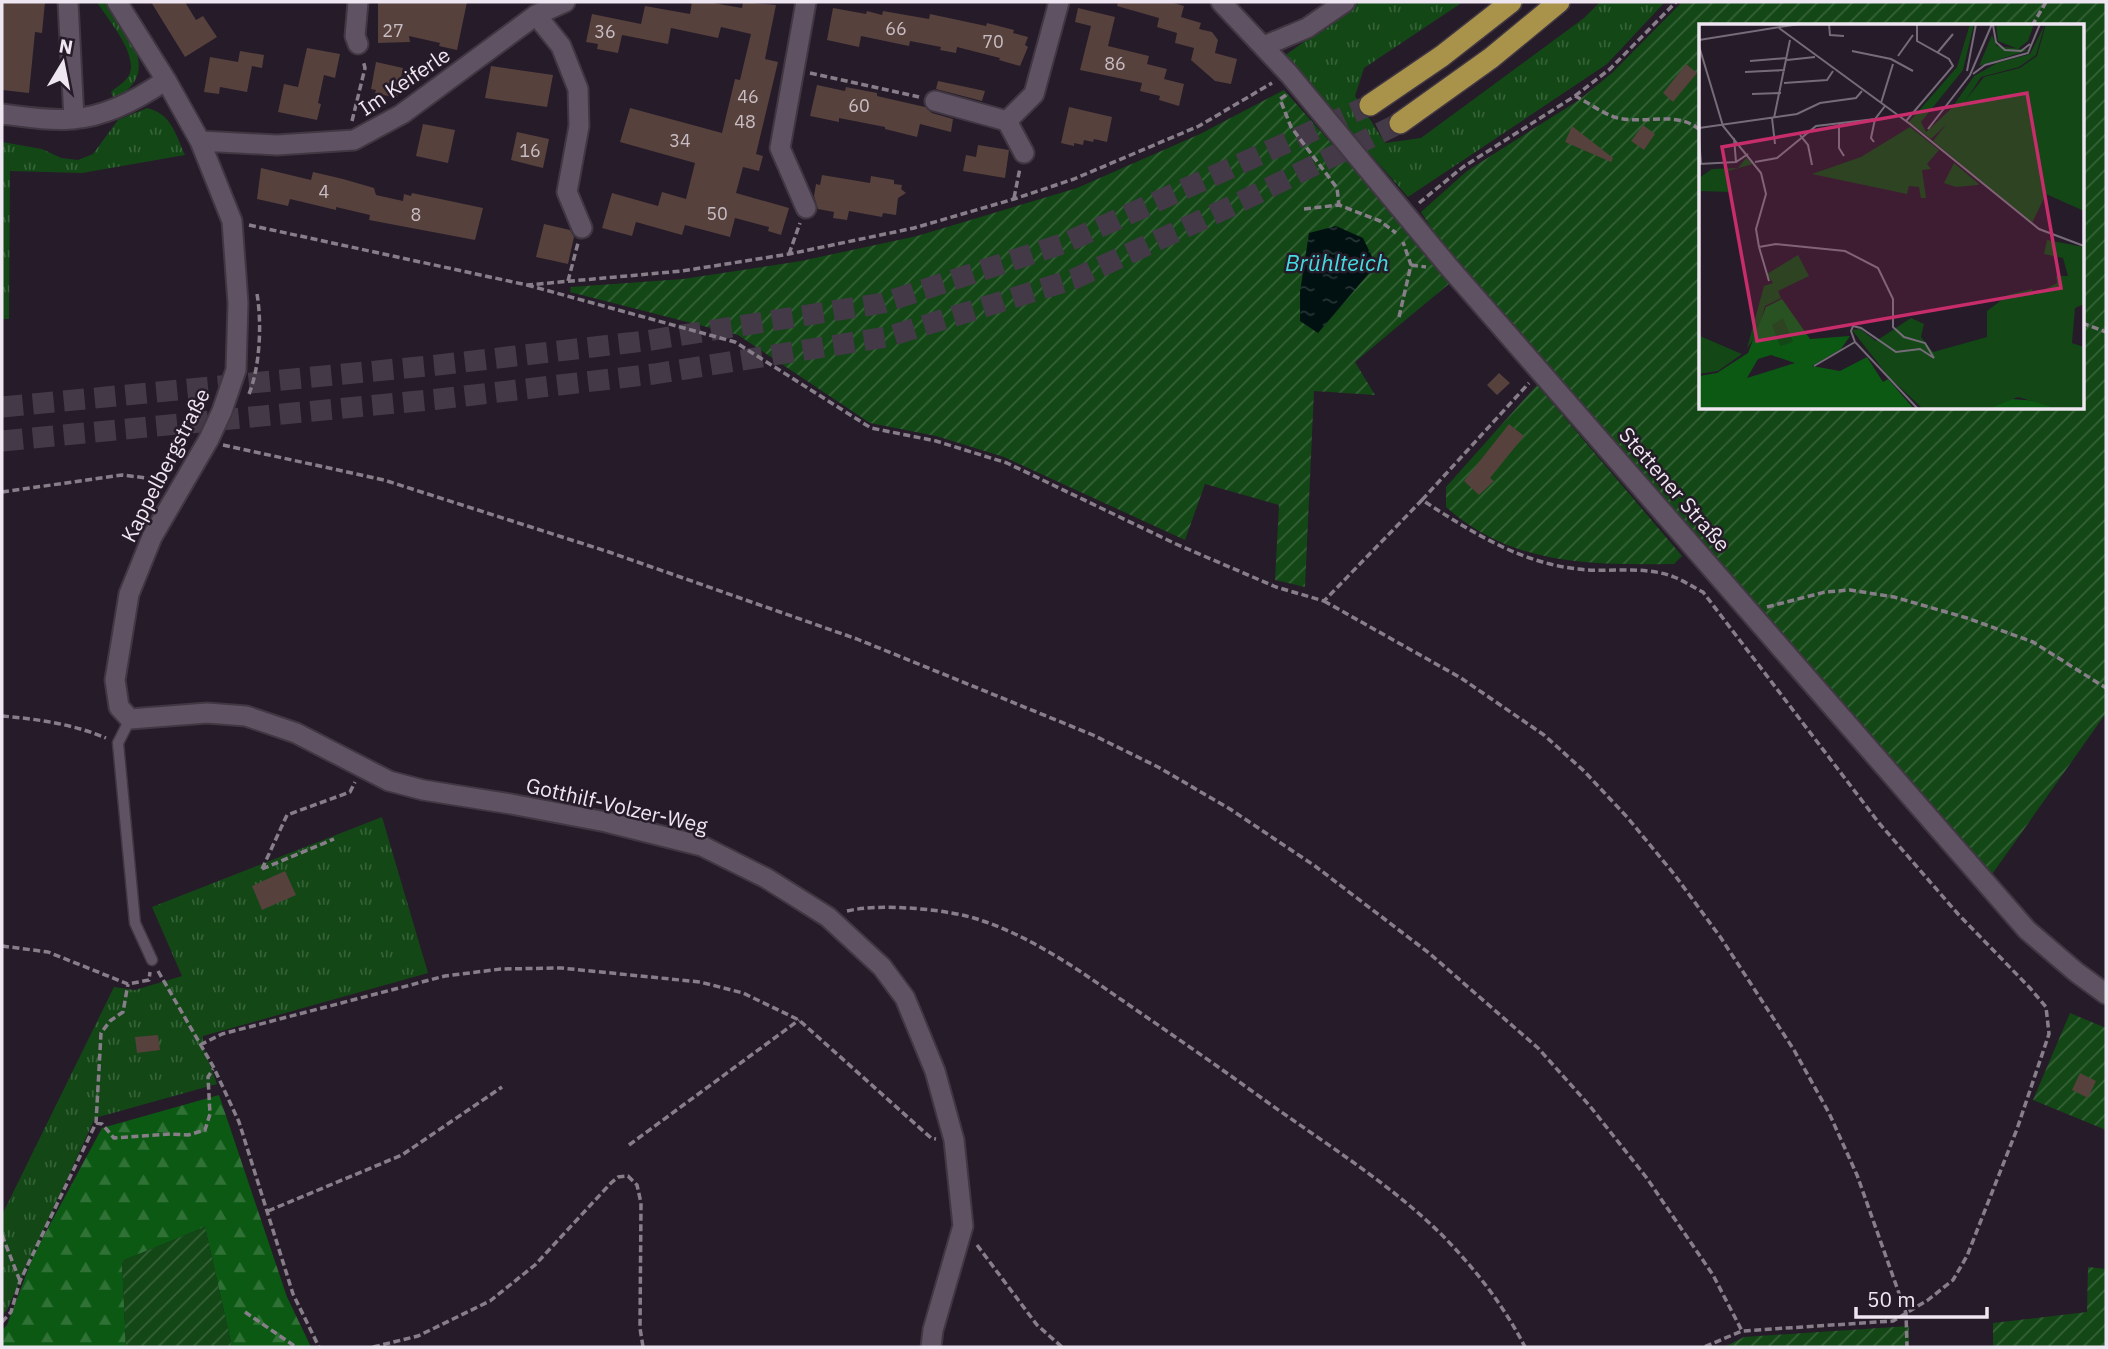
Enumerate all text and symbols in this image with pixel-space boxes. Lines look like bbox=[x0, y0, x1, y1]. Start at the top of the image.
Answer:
house number: 66 bbox=[885, 17, 907, 40]
house number: 27 bbox=[382, 19, 404, 42]
house number: 36 bbox=[594, 20, 616, 43]
inset map bbox=[1699, 24, 2084, 410]
north arrow bbox=[28, 28, 98, 98]
house number: 70 bbox=[982, 30, 1004, 53]
text: N bbox=[57, 33, 75, 59]
street label: Im Keiferle bbox=[353, 40, 455, 122]
house number: 86 bbox=[1104, 52, 1126, 75]
house number: 46 bbox=[737, 85, 759, 108]
house number: 60 bbox=[848, 94, 870, 117]
house number: 48 bbox=[734, 110, 756, 133]
house number: 34 bbox=[669, 129, 691, 152]
house number: 16 bbox=[519, 139, 541, 162]
house number: 4 bbox=[319, 180, 330, 203]
house number: 50 bbox=[706, 202, 728, 225]
house number: 8 bbox=[411, 203, 421, 226]
water label: Brühlteich bbox=[1285, 247, 1389, 277]
street label: Kappelbergstraße bbox=[114, 383, 216, 547]
street label: Stettener Straße bbox=[1613, 421, 1737, 557]
street label: Gotthilf-Volzer-Weg bbox=[523, 770, 711, 840]
scale bar bbox=[1856, 1276, 1987, 1320]
text: 50 m bbox=[1867, 1285, 1916, 1313]

